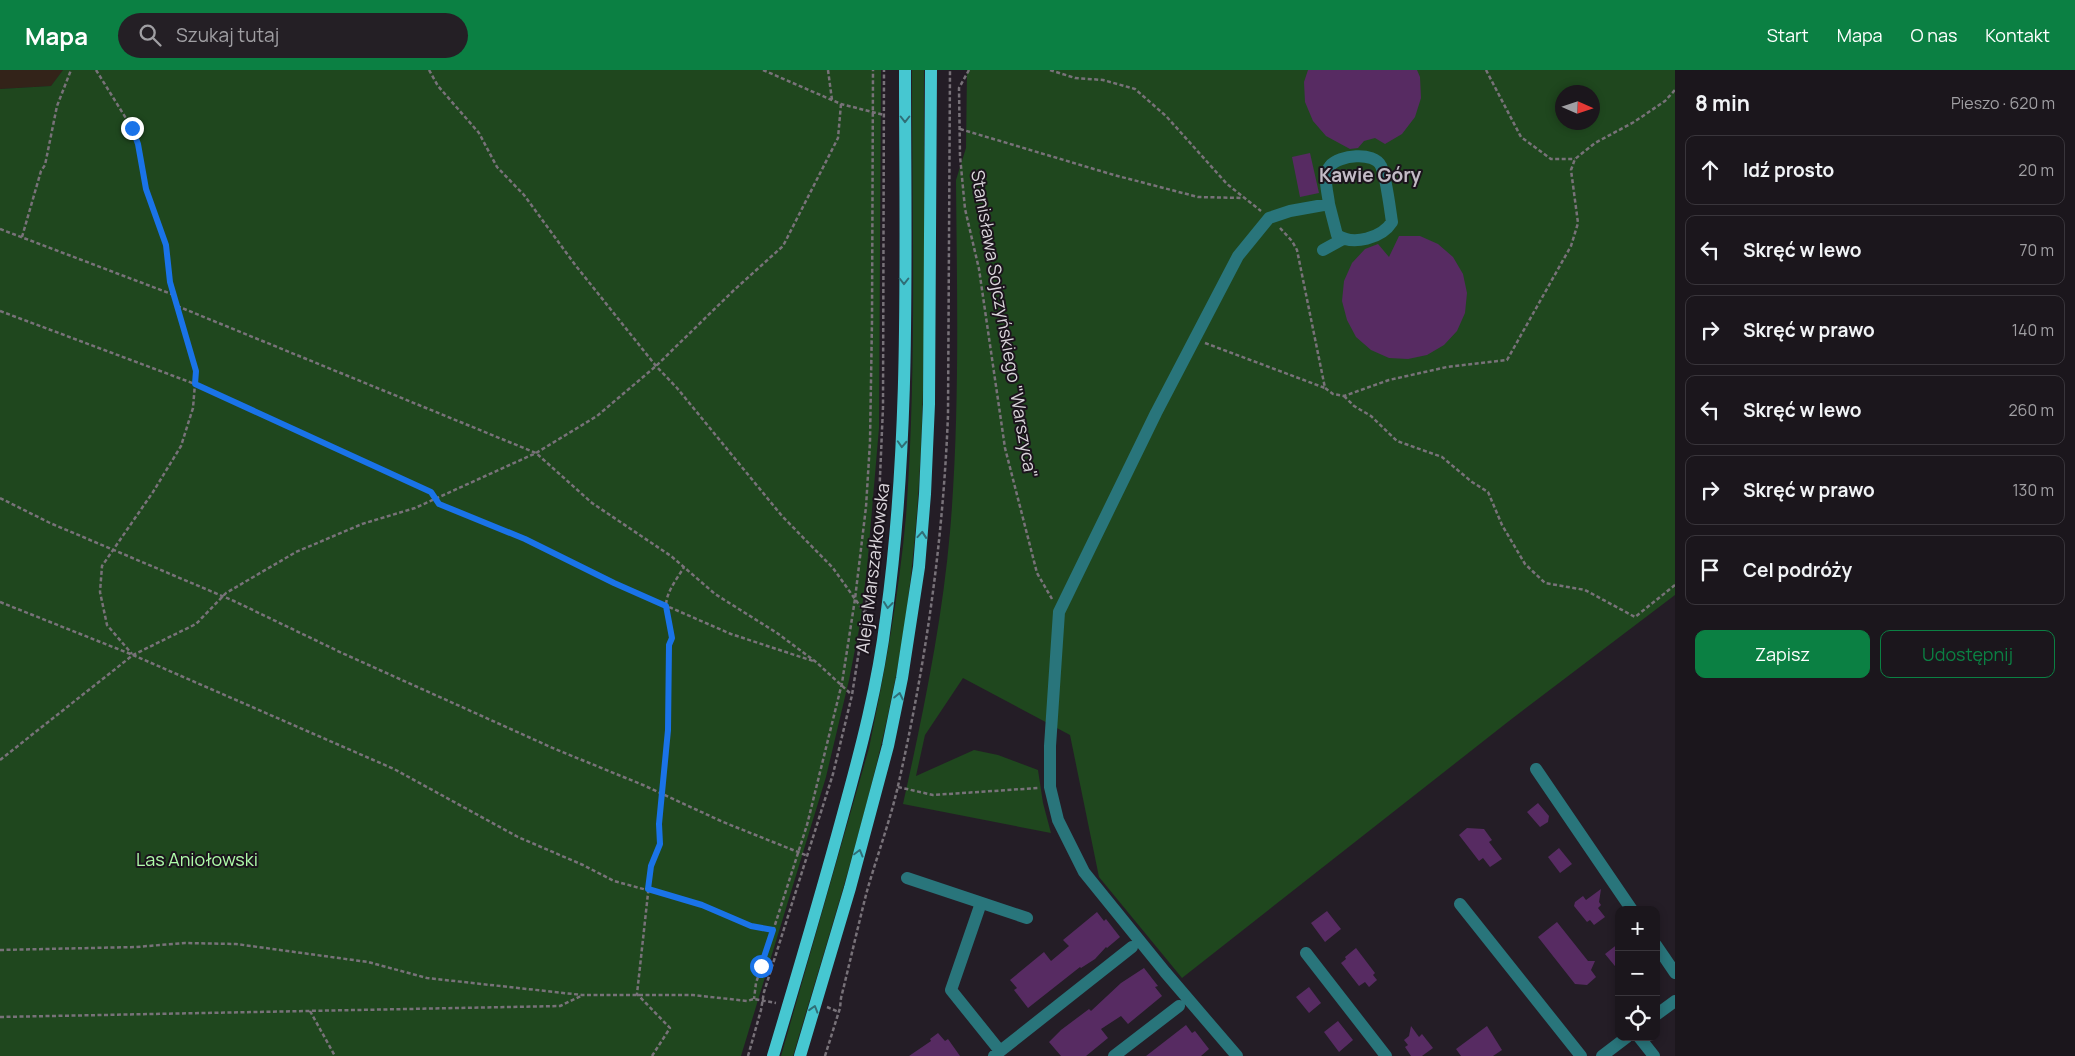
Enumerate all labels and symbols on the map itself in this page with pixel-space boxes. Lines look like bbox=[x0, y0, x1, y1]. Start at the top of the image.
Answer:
north arrow bbox=[1555, 85, 1600, 130]
one-way arrow bbox=[900, 115, 910, 123]
route end bbox=[121, 117, 144, 140]
district label: Kawie Góry bbox=[1319, 162, 1421, 188]
street label: Stanisława Sojczyńskiego "Warszyca" bbox=[966, 168, 1044, 480]
one-way arrow bbox=[899, 278, 909, 285]
one-way arrow bbox=[897, 440, 908, 448]
street label: Aleja Marszałkowska bbox=[850, 481, 894, 655]
one-way arrow bbox=[916, 531, 927, 539]
one-way arrow bbox=[883, 602, 894, 610]
one-way arrow bbox=[893, 691, 903, 700]
park label: Las Aniołowski bbox=[136, 847, 258, 871]
one-way arrow bbox=[854, 850, 864, 858]
route start bbox=[750, 955, 773, 978]
one-way arrow bbox=[808, 1006, 818, 1014]

